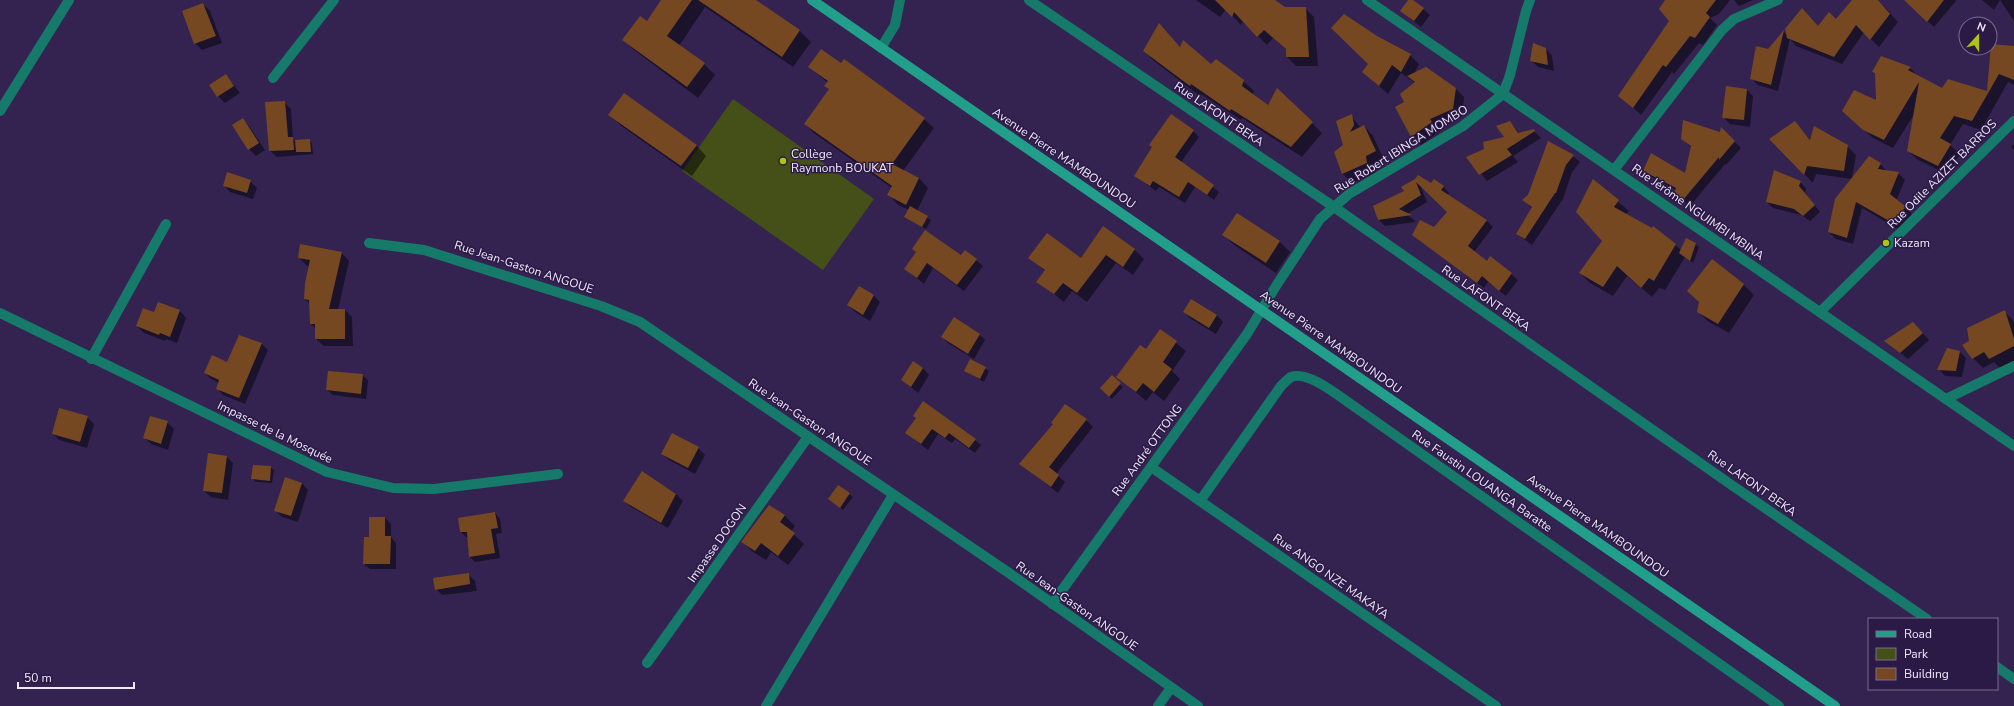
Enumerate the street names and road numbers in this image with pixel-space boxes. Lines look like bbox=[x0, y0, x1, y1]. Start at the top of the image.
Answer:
street label: Rue LAFONT BEKA bbox=[1171, 78, 1267, 150]
street label: Rue Robert IBINGA MOMBO bbox=[1331, 101, 1471, 197]
street label: Avenue Pierre MAMBOUNDOU bbox=[989, 104, 1139, 212]
street label: Rue Odile AZIZET BARROS bbox=[1884, 116, 2000, 232]
street label: Rue Jérôme NGUIMBI MBINA bbox=[1629, 160, 1768, 264]
street label: Rue Jean-Gaston ANGOUE bbox=[452, 237, 596, 297]
street label: Rue LAFONT BEKA bbox=[1438, 261, 1534, 335]
street label: Avenue Pierre MAMBOUNDOU bbox=[1257, 287, 1405, 397]
street label: Rue Jean-Gaston ANGOUE bbox=[745, 375, 875, 469]
street label: Impasse de la Mosquée bbox=[215, 397, 335, 467]
street label: Rue André OTTONG bbox=[1108, 401, 1186, 499]
street label: Rue Faustin LOUANGA Baratte bbox=[1409, 426, 1555, 536]
street label: Rue LAFONT BEKA bbox=[1704, 446, 1800, 520]
street label: Avenue Pierre MAMBOUNDOU bbox=[1524, 471, 1672, 581]
street label: Impasse DOGON bbox=[684, 500, 750, 586]
street label: Rue ANGO NZE MAKAYA bbox=[1270, 530, 1392, 622]
street label: Rue Jean-Gaston ANGOUE bbox=[1013, 558, 1141, 654]

